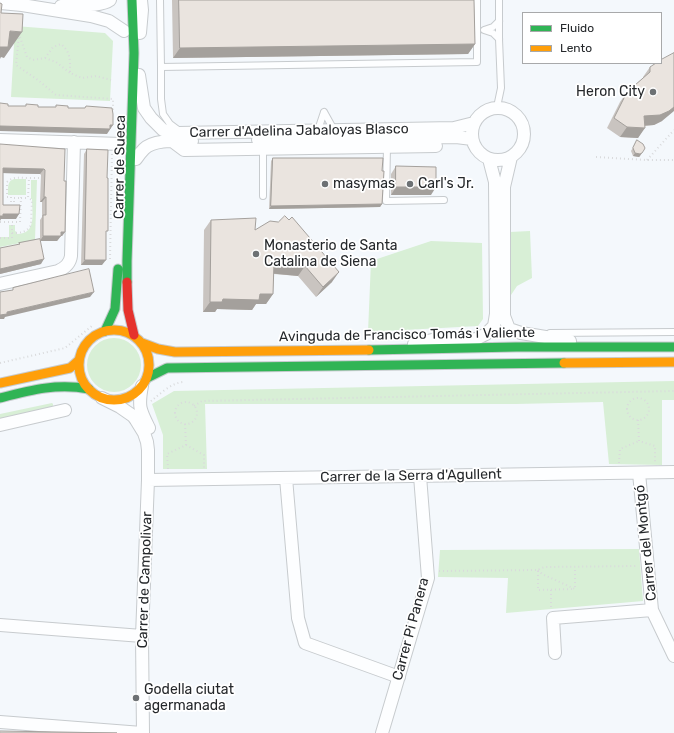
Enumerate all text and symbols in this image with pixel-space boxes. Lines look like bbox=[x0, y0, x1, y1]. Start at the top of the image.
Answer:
legend bbox=[522, 12, 662, 64]
text: Fluido bbox=[560, 21, 594, 35]
text: Lento bbox=[560, 41, 592, 55]
place label: Heron City bbox=[576, 84, 645, 100]
marker: Heron City bbox=[648, 87, 658, 97]
street label: Carrer de Sueca bbox=[111, 115, 129, 219]
street label: Carrer d'Adelina Jabaloyas Blasco bbox=[189, 121, 409, 141]
place label: masymas bbox=[333, 176, 395, 192]
place label: Carl's Jr. bbox=[418, 176, 474, 192]
marker: masymas bbox=[320, 179, 330, 189]
marker: Carl's Jr. bbox=[405, 179, 415, 189]
place label: Monasterio de Santa Catalina de Siena bbox=[264, 238, 398, 270]
marker: Monasterio de Santa Catalina de Siena bbox=[251, 249, 261, 259]
street label: Avinguda de Francisco Tomás i Valiente bbox=[279, 324, 535, 346]
street label: Carrer de la Serra d'Agullent bbox=[320, 466, 502, 486]
street label: Carrer del Montgó bbox=[632, 484, 660, 602]
street label: Carrer de Campolivar bbox=[134, 511, 156, 649]
street label: Carrer Pi Panera bbox=[389, 576, 433, 682]
place label: Godella ciutat agermanada bbox=[144, 682, 234, 714]
marker: Godella ciutat agermanada bbox=[131, 693, 141, 703]

